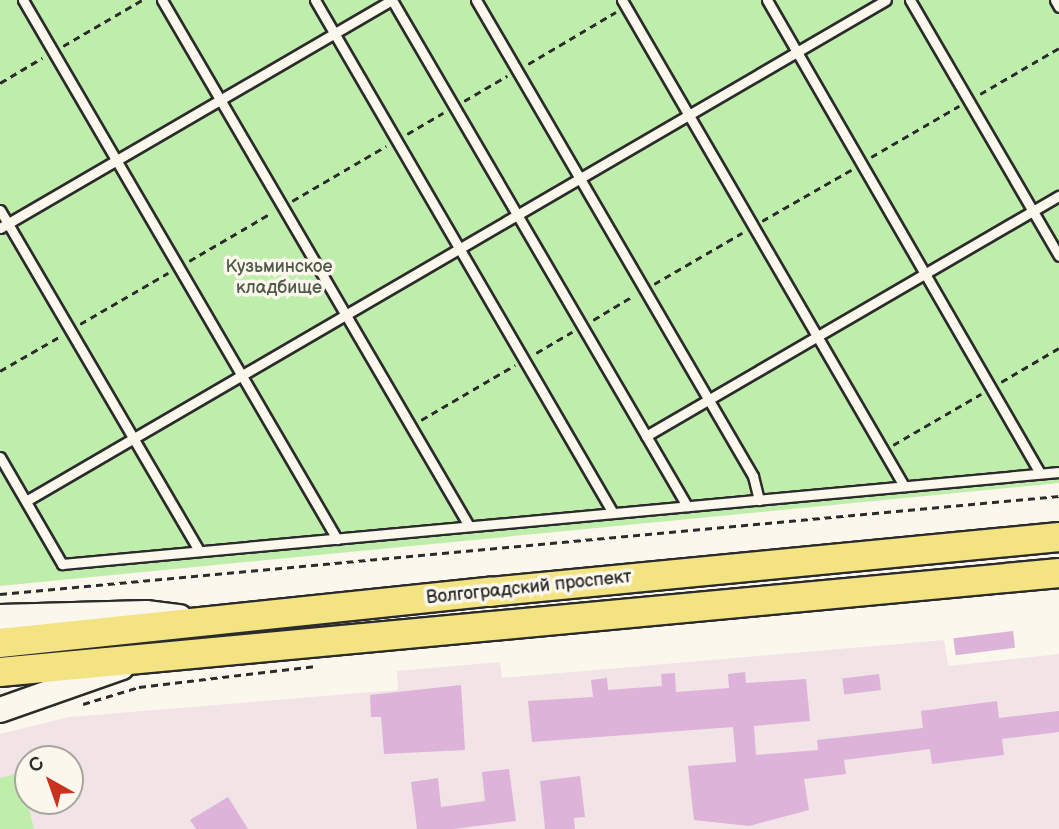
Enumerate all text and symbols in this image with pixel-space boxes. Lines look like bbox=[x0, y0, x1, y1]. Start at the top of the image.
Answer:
park label: Кузьминское кладбище bbox=[225, 257, 333, 300]
street label: Волгоградский проспект bbox=[425, 566, 633, 610]
north arrow bbox=[14, 745, 84, 815]
text: С bbox=[24, 752, 49, 778]

